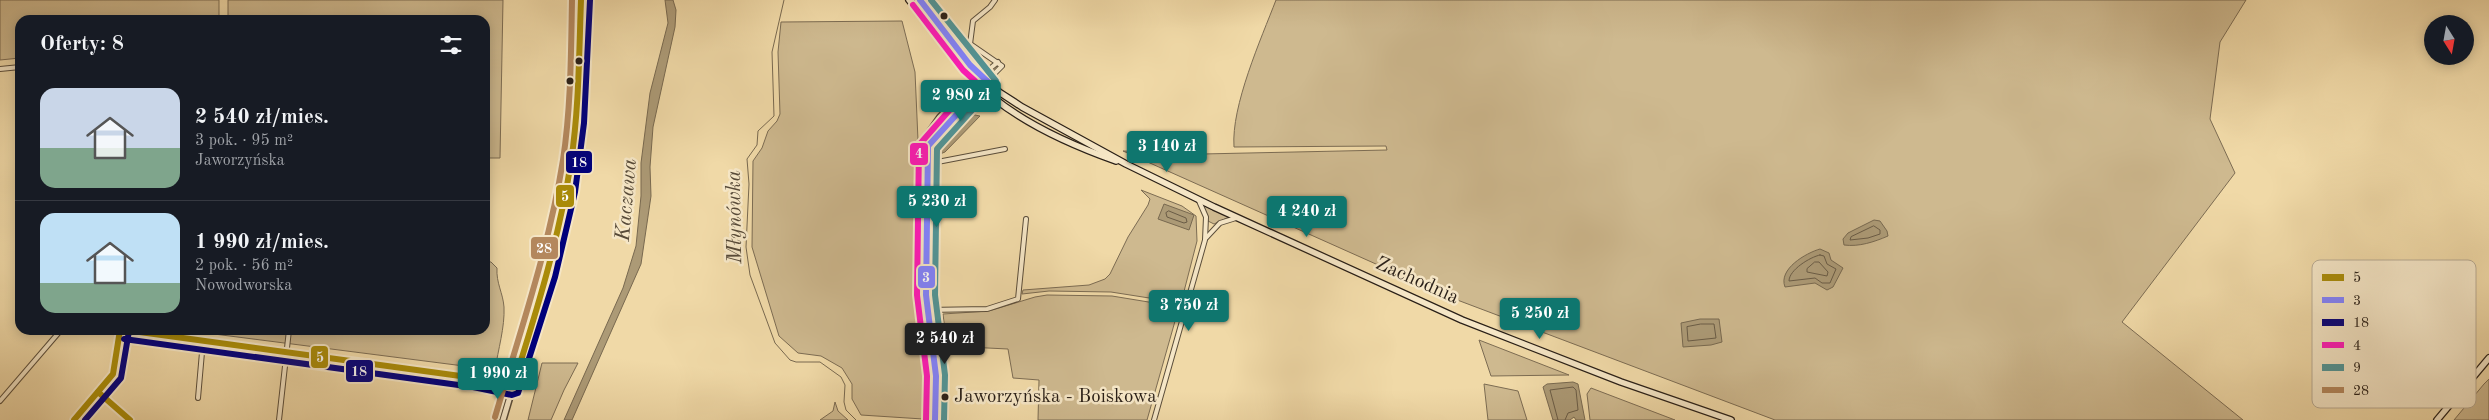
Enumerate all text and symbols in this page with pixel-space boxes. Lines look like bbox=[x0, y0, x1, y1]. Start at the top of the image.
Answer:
unlabelled marker bbox=[939, 11, 949, 21]
north arrow bbox=[2424, 15, 2474, 65]
map controls bbox=[2424, 15, 2474, 65]
icon: filters bbox=[437, 31, 465, 59]
text: Oferty: 8 bbox=[40, 34, 124, 55]
unlabelled marker bbox=[574, 56, 584, 66]
unlabelled marker bbox=[565, 76, 575, 86]
pin: 2 980 zł bbox=[909, 80, 1013, 122]
text: 2 980 zł bbox=[932, 88, 990, 104]
text: 2 540 zł/mies. bbox=[195, 107, 329, 128]
icon: home bbox=[80, 108, 140, 168]
pin: 3 140 zł bbox=[1115, 130, 1219, 173]
text: 3 pok. · 95 m² bbox=[195, 133, 293, 149]
text: 3 140 zł bbox=[1138, 139, 1196, 155]
line badge: 4 bbox=[909, 142, 929, 166]
text: 4 bbox=[915, 147, 923, 161]
line badge: 18 bbox=[565, 150, 593, 174]
text: Jaworzyńska bbox=[195, 153, 285, 169]
text: 18 bbox=[571, 156, 587, 170]
water label: Kaczawa bbox=[613, 158, 641, 243]
water label: Młynówka bbox=[724, 170, 746, 265]
line badge: 5 bbox=[555, 184, 575, 208]
pin: 5 230 zł bbox=[885, 186, 989, 228]
text: 5 bbox=[561, 190, 569, 204]
text: 5 230 zł bbox=[908, 194, 966, 210]
pin: 4 240 zł bbox=[1255, 196, 1359, 238]
text: 4 240 zł bbox=[1278, 204, 1336, 220]
text: 1 990 zł/mies. bbox=[195, 232, 329, 253]
icon: home bbox=[80, 233, 140, 293]
line badge: 28 bbox=[530, 236, 559, 260]
text: 28 bbox=[536, 242, 552, 256]
street label: Zachodnia bbox=[1372, 254, 1462, 308]
text: 2 pok. · 56 m² bbox=[195, 258, 293, 274]
legend bbox=[2312, 260, 2476, 408]
line badge: 3 bbox=[917, 265, 936, 289]
text: 3 bbox=[922, 271, 930, 285]
text: 5 bbox=[2353, 271, 2361, 285]
text: Nowodworska bbox=[195, 278, 292, 294]
pin: 3 750 zł bbox=[1137, 290, 1241, 332]
text: 3 bbox=[2353, 294, 2361, 308]
text: 3 750 zł bbox=[1160, 298, 1218, 314]
pin: 5 250 zł bbox=[1488, 298, 1592, 340]
text: 5 250 zł bbox=[1511, 306, 1569, 322]
text: 18 bbox=[2353, 316, 2369, 330]
pin: 2 540 zł bbox=[893, 322, 997, 365]
text: 2 540 zł bbox=[916, 331, 974, 347]
text: 4 bbox=[2353, 339, 2361, 353]
line badge: 5 bbox=[310, 345, 329, 369]
text: 5 bbox=[316, 351, 324, 365]
pin: 1 990 zł bbox=[446, 358, 550, 400]
line badge: 18 bbox=[345, 359, 374, 383]
text: 9 bbox=[2353, 361, 2361, 375]
text: 18 bbox=[351, 365, 367, 379]
text: 1 990 zł bbox=[469, 366, 527, 382]
text: 28 bbox=[2353, 384, 2369, 398]
place label: Jaworzyńska - Boiskowa bbox=[954, 388, 1157, 407]
marker: Jaworzyńska - Boiskowa bbox=[940, 392, 950, 402]

